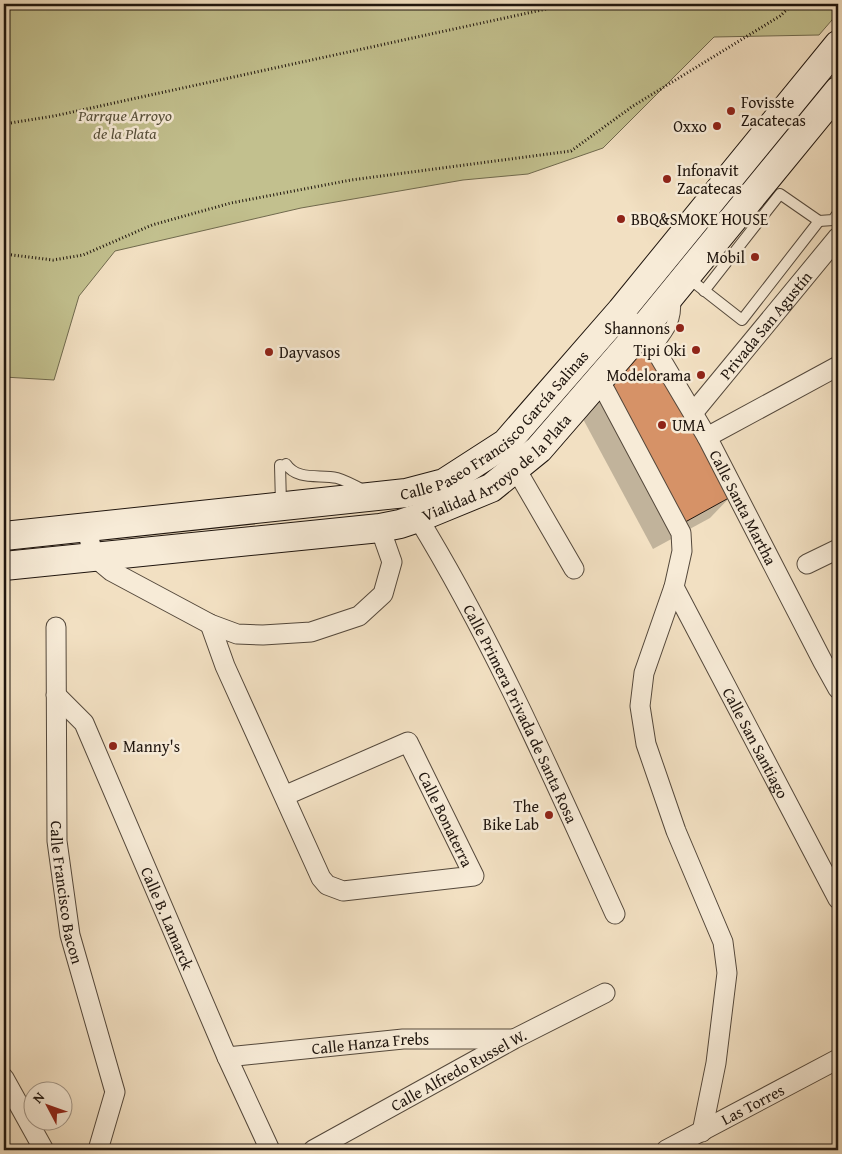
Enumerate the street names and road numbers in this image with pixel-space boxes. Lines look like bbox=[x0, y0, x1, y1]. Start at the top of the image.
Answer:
street label: Privada San Agustín bbox=[714, 266, 817, 384]
street label: Calle Paseo Francisco García Salinas bbox=[399, 345, 594, 506]
street label: Vialidad Arroyo de la Plata bbox=[418, 408, 577, 527]
street label: Calle Santa Martha bbox=[704, 446, 783, 570]
street label: Calle Primera Privada de Santa Rosa bbox=[457, 600, 584, 827]
street label: Calle San Santiago bbox=[717, 683, 795, 803]
street label: Calle Bonaterra bbox=[412, 767, 480, 871]
street label: Calle Francisco Bacon bbox=[45, 821, 90, 967]
street label: Calle B. Lamarck bbox=[135, 863, 201, 974]
street label: Calle Alfredo Russel W. bbox=[386, 1023, 530, 1117]
street label: Calle Hanza Frebs bbox=[310, 1027, 429, 1060]
street label: Las Torres bbox=[717, 1078, 789, 1131]

